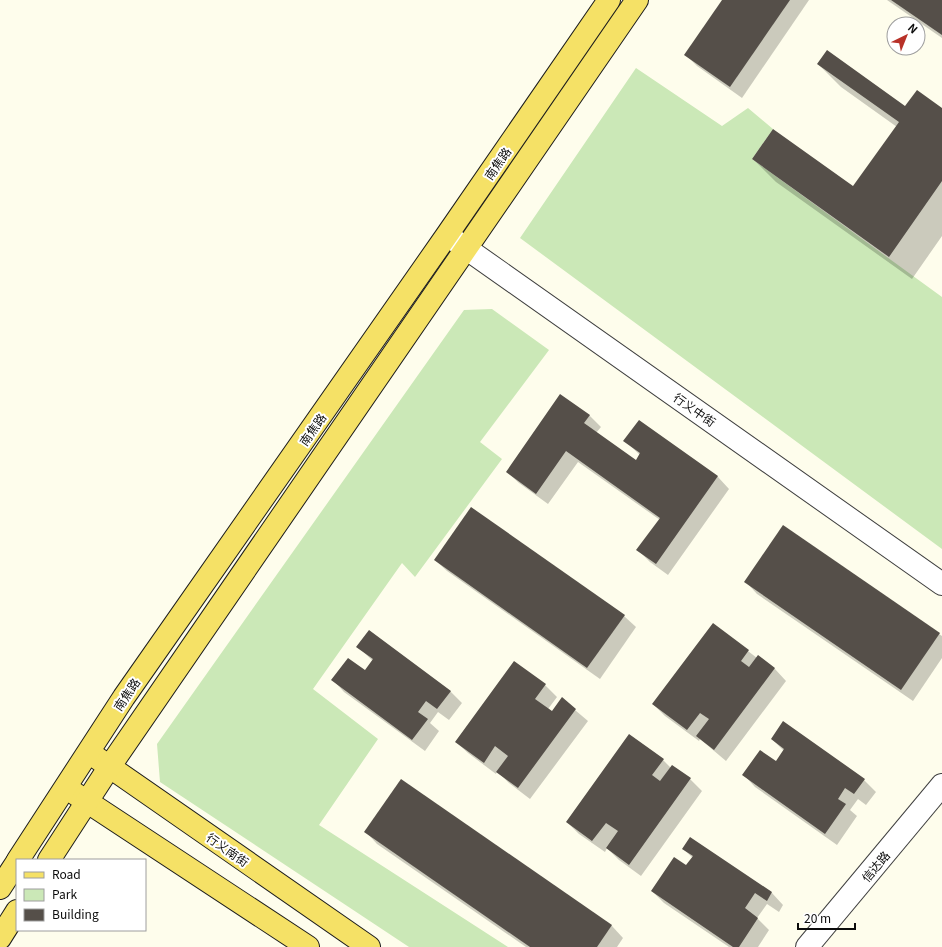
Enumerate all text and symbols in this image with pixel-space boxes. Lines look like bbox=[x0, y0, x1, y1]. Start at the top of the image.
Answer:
north arrow bbox=[886, 16, 926, 56]
text: N bbox=[905, 19, 922, 37]
street label: 南焦路 bbox=[480, 143, 514, 183]
street label: 行义中街 bbox=[670, 388, 720, 430]
street label: 南焦路 bbox=[295, 409, 329, 449]
street label: 南焦路 bbox=[109, 674, 143, 714]
street label: 行义南街 bbox=[203, 828, 253, 870]
street label: 信达路 bbox=[857, 847, 893, 885]
legend bbox=[16, 859, 146, 931]
text: Road bbox=[52, 865, 81, 882]
text: Park bbox=[52, 885, 77, 902]
text: Building bbox=[52, 905, 99, 922]
scale bar bbox=[798, 905, 855, 931]
text: 20 m bbox=[804, 909, 831, 926]

